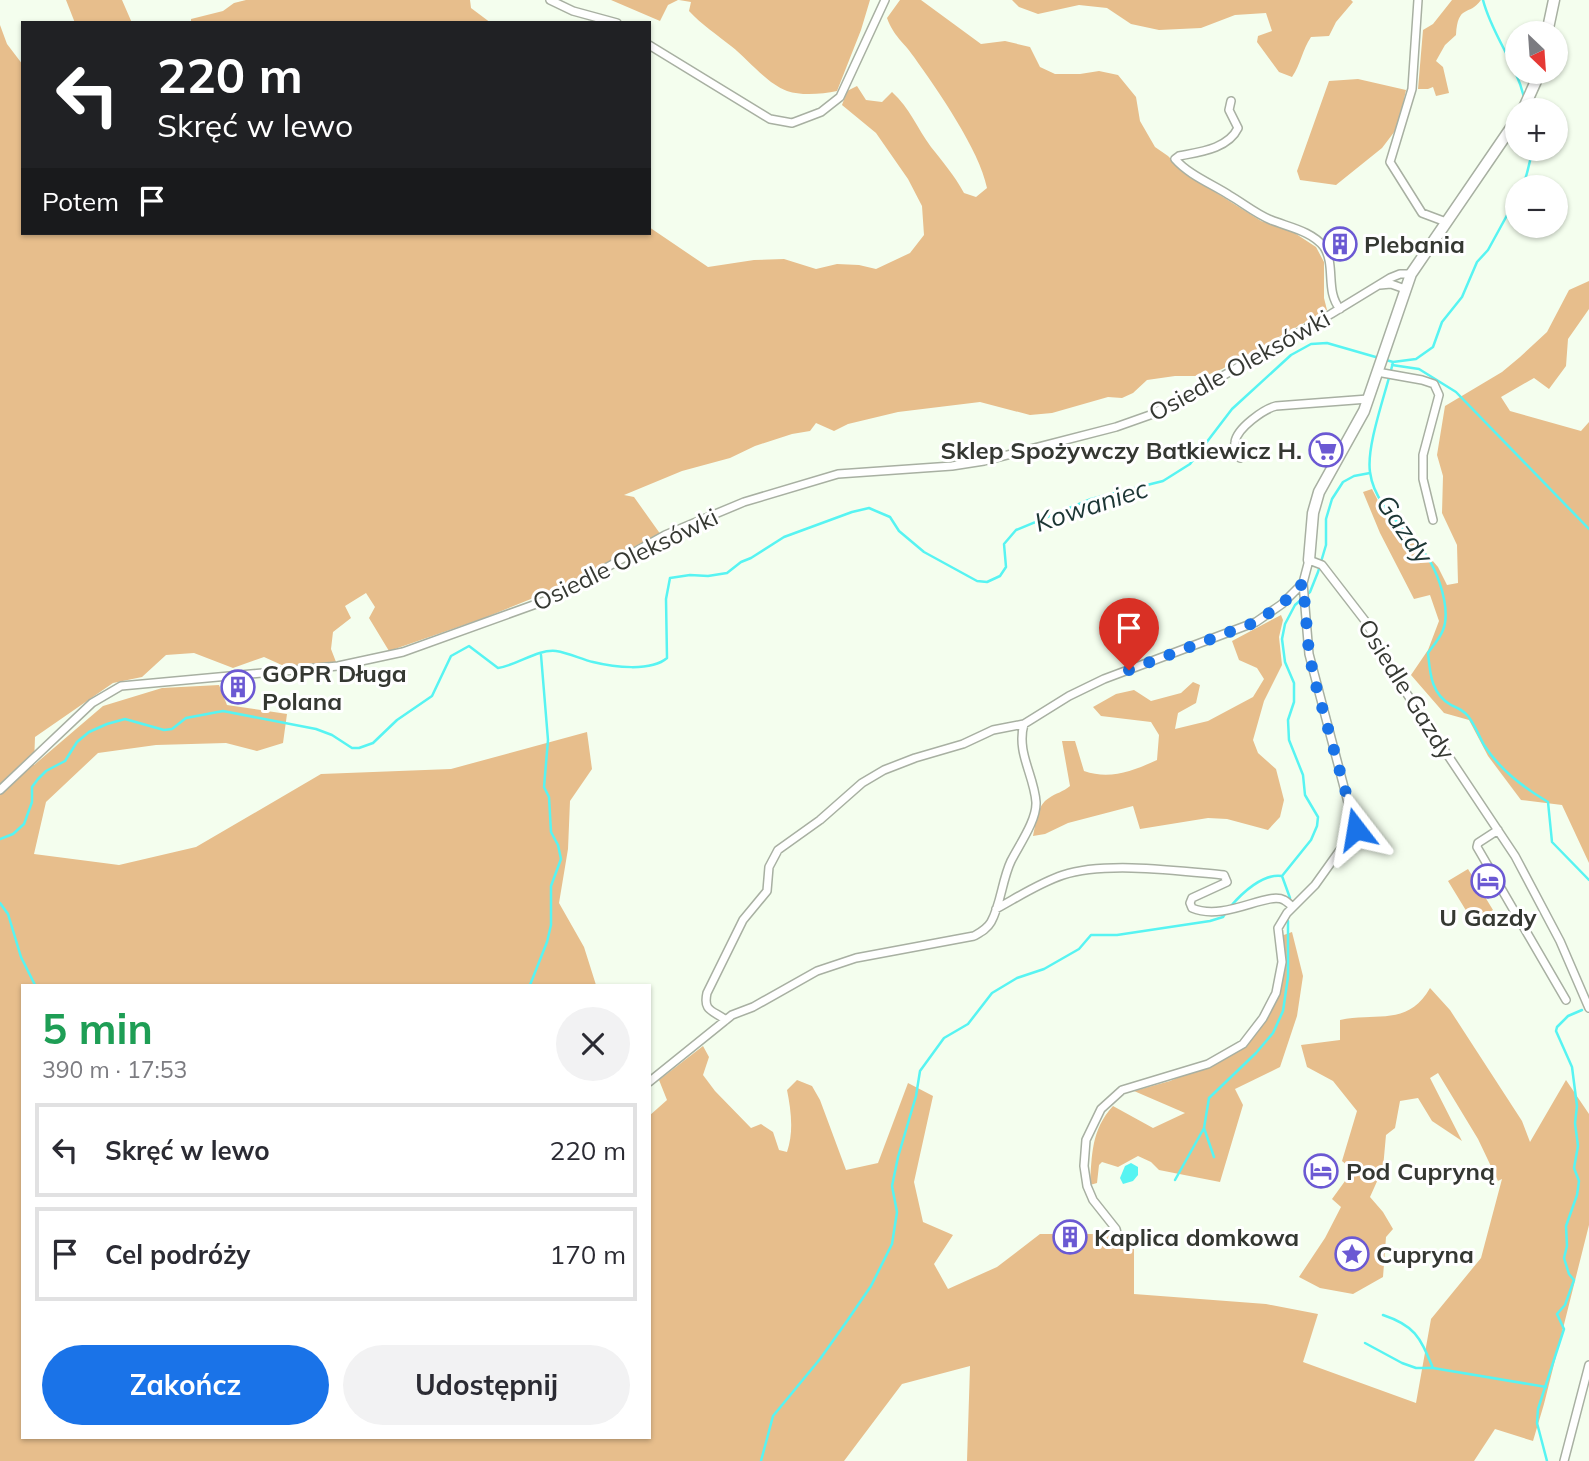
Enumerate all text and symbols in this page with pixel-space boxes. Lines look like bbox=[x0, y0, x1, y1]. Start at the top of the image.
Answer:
north arrow bbox=[1505, 21, 1568, 84]
map controls bbox=[1505, 21, 1568, 238]
text: 220 m bbox=[157, 44, 303, 105]
icon: left bbox=[42, 49, 133, 140]
button: + bbox=[1505, 98, 1568, 161]
text: Skręć w lewo bbox=[157, 105, 353, 145]
button: − bbox=[1505, 175, 1568, 238]
icon: arrive bbox=[133, 182, 171, 220]
text: Potem bbox=[42, 185, 119, 218]
building icon: Plebania bbox=[1321, 225, 1359, 263]
place label: Plebania bbox=[1364, 229, 1465, 259]
street label: Osiedle Oleksówki bbox=[1143, 303, 1335, 427]
supermarket icon: Sklep Spożywczy Batkiewicz H. bbox=[1307, 431, 1345, 469]
place label: Sklep Spożywczy Batkiewicz H. bbox=[941, 435, 1302, 465]
water label: Kowaniec bbox=[1030, 471, 1152, 539]
water label: Gazdy bbox=[1369, 488, 1441, 571]
street label: Osiedle Oleksówki bbox=[527, 501, 723, 617]
pin bbox=[1099, 598, 1159, 670]
icon: arrive bbox=[1110, 609, 1148, 647]
street label: Osiedle Gazdy bbox=[1352, 613, 1462, 765]
place label: GOPR Długa Polana bbox=[262, 658, 407, 716]
building icon: GOPR Długa Polana bbox=[219, 668, 257, 706]
position arrow bbox=[1319, 792, 1393, 866]
hotel icon: U Gazdy bbox=[1469, 862, 1507, 900]
place label: U Gazdy bbox=[1439, 902, 1538, 932]
text: 5 min bbox=[42, 1002, 153, 1055]
button: close bbox=[556, 1007, 630, 1081]
text: 390 m · 17:53 bbox=[42, 1055, 187, 1084]
icon: left bbox=[46, 1131, 84, 1169]
text: Skręć w lewo bbox=[105, 1134, 270, 1167]
text: 220 m bbox=[550, 1134, 626, 1167]
hotel icon: Pod Cupryną bbox=[1302, 1152, 1340, 1190]
place label: Pod Cupryną bbox=[1346, 1156, 1495, 1186]
building icon: Kaplica domkowa bbox=[1051, 1218, 1089, 1256]
place label: Kaplica domkowa bbox=[1094, 1222, 1299, 1252]
icon: arrive bbox=[46, 1235, 84, 1273]
place icon: Cupryna bbox=[1333, 1235, 1371, 1273]
text: Cel podróży bbox=[105, 1238, 250, 1271]
text: 170 m bbox=[550, 1238, 626, 1271]
place label: Cupryna bbox=[1376, 1239, 1474, 1269]
button: Zakończ bbox=[42, 1345, 329, 1425]
button: Udostępnij bbox=[343, 1345, 630, 1425]

